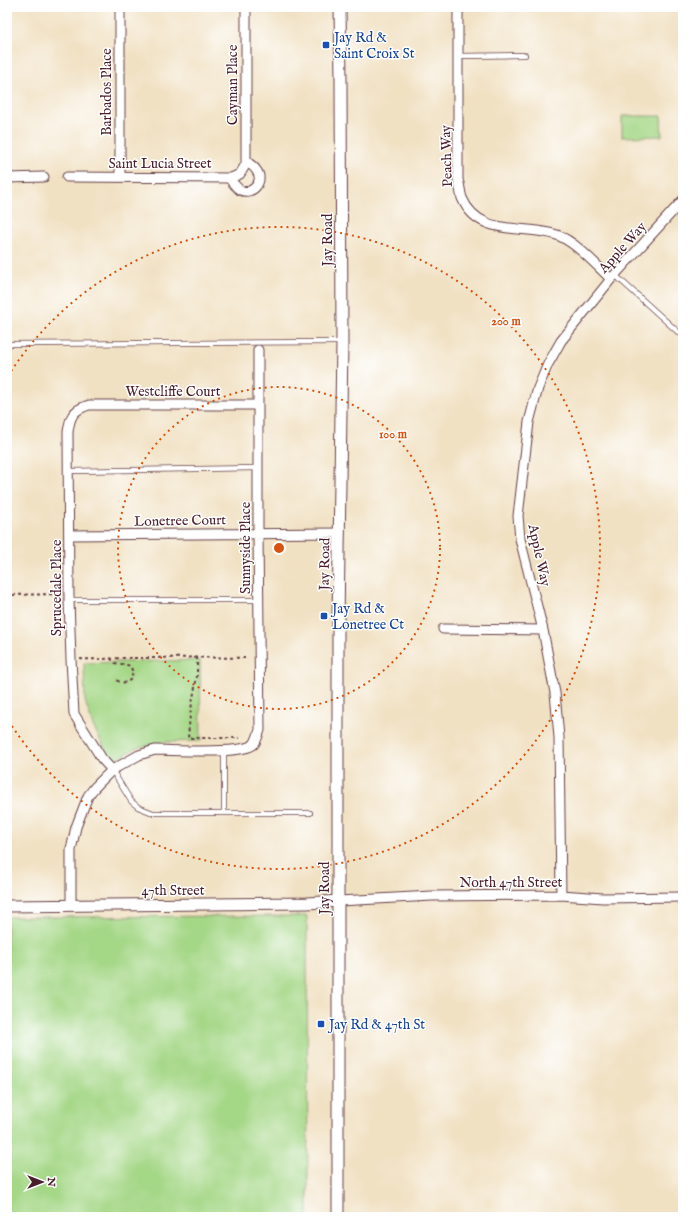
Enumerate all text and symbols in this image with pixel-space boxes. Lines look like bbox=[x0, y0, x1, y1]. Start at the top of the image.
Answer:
place label: Jay Rd & Saint Croix St bbox=[332, 29, 415, 63]
marker: Jay Rd & Saint Croix St bbox=[321, 40, 331, 50]
street label: Cayman Place bbox=[224, 44, 242, 125]
street label: Barbados Place bbox=[98, 48, 116, 136]
street label: Peach Way bbox=[437, 124, 457, 187]
street label: Saint Lucia Street bbox=[108, 155, 212, 173]
street label: Jay Road bbox=[319, 213, 337, 268]
street label: Apple Way bbox=[594, 218, 651, 278]
text: 200 m bbox=[491, 314, 521, 329]
street label: Westcliffe Court bbox=[126, 383, 221, 401]
text: 100 m bbox=[379, 427, 408, 442]
street label: Sunnyside Place bbox=[237, 501, 255, 594]
street label: Lonetree Court bbox=[134, 511, 226, 531]
street label: Apple Way bbox=[523, 521, 554, 588]
street label: Jay Road bbox=[316, 537, 334, 593]
street label: Sprucedale Place bbox=[48, 539, 66, 636]
centre of rings bbox=[272, 541, 286, 555]
place label: Jay Rd & Lonetree Ct bbox=[330, 600, 404, 634]
marker: Jay Rd & Lonetree Ct bbox=[319, 611, 329, 621]
street label: Jay Road bbox=[316, 861, 334, 916]
street label: North 47th Street bbox=[460, 874, 563, 892]
street label: 47th Street bbox=[141, 882, 205, 900]
place label: Jay Rd & 47th St bbox=[327, 1016, 425, 1034]
marker: Jay Rd & 47th St bbox=[316, 1019, 326, 1029]
north arrow bbox=[22, 1162, 62, 1202]
text: N bbox=[44, 1176, 58, 1187]

